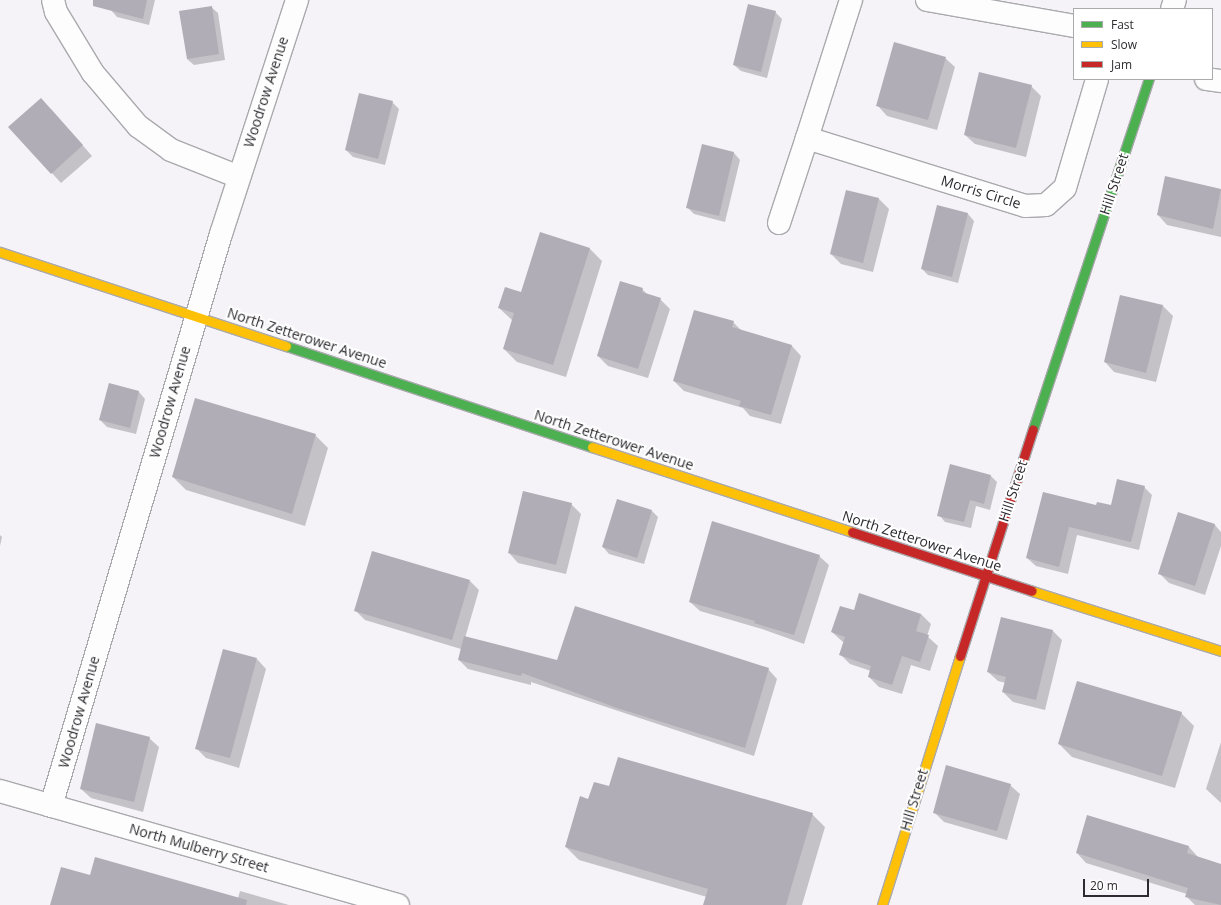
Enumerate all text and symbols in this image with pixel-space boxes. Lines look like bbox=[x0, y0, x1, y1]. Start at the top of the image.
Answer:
legend bbox=[1073, 8, 1213, 80]
text: Fast bbox=[1111, 16, 1134, 33]
street label: Woodrow Avenue bbox=[240, 34, 292, 150]
text: Slow bbox=[1111, 36, 1137, 53]
text: Jam bbox=[1111, 56, 1132, 73]
street label: Hill Street bbox=[1096, 151, 1132, 217]
street label: Morris Circle bbox=[939, 172, 1023, 212]
street label: North Zetterower Avenue bbox=[225, 304, 389, 372]
street label: Woodrow Avenue bbox=[146, 344, 194, 460]
street label: North Zetterower Avenue bbox=[532, 406, 696, 474]
street label: Hill Street bbox=[995, 458, 1031, 524]
street label: North Zetterower Avenue bbox=[840, 507, 1004, 575]
street label: Woodrow Avenue bbox=[55, 654, 103, 770]
street label: Hill Street bbox=[897, 767, 931, 833]
street label: North Mulberry Street bbox=[127, 820, 271, 876]
scale bar bbox=[1085, 871, 1151, 897]
text: 20 m bbox=[1090, 877, 1118, 894]

